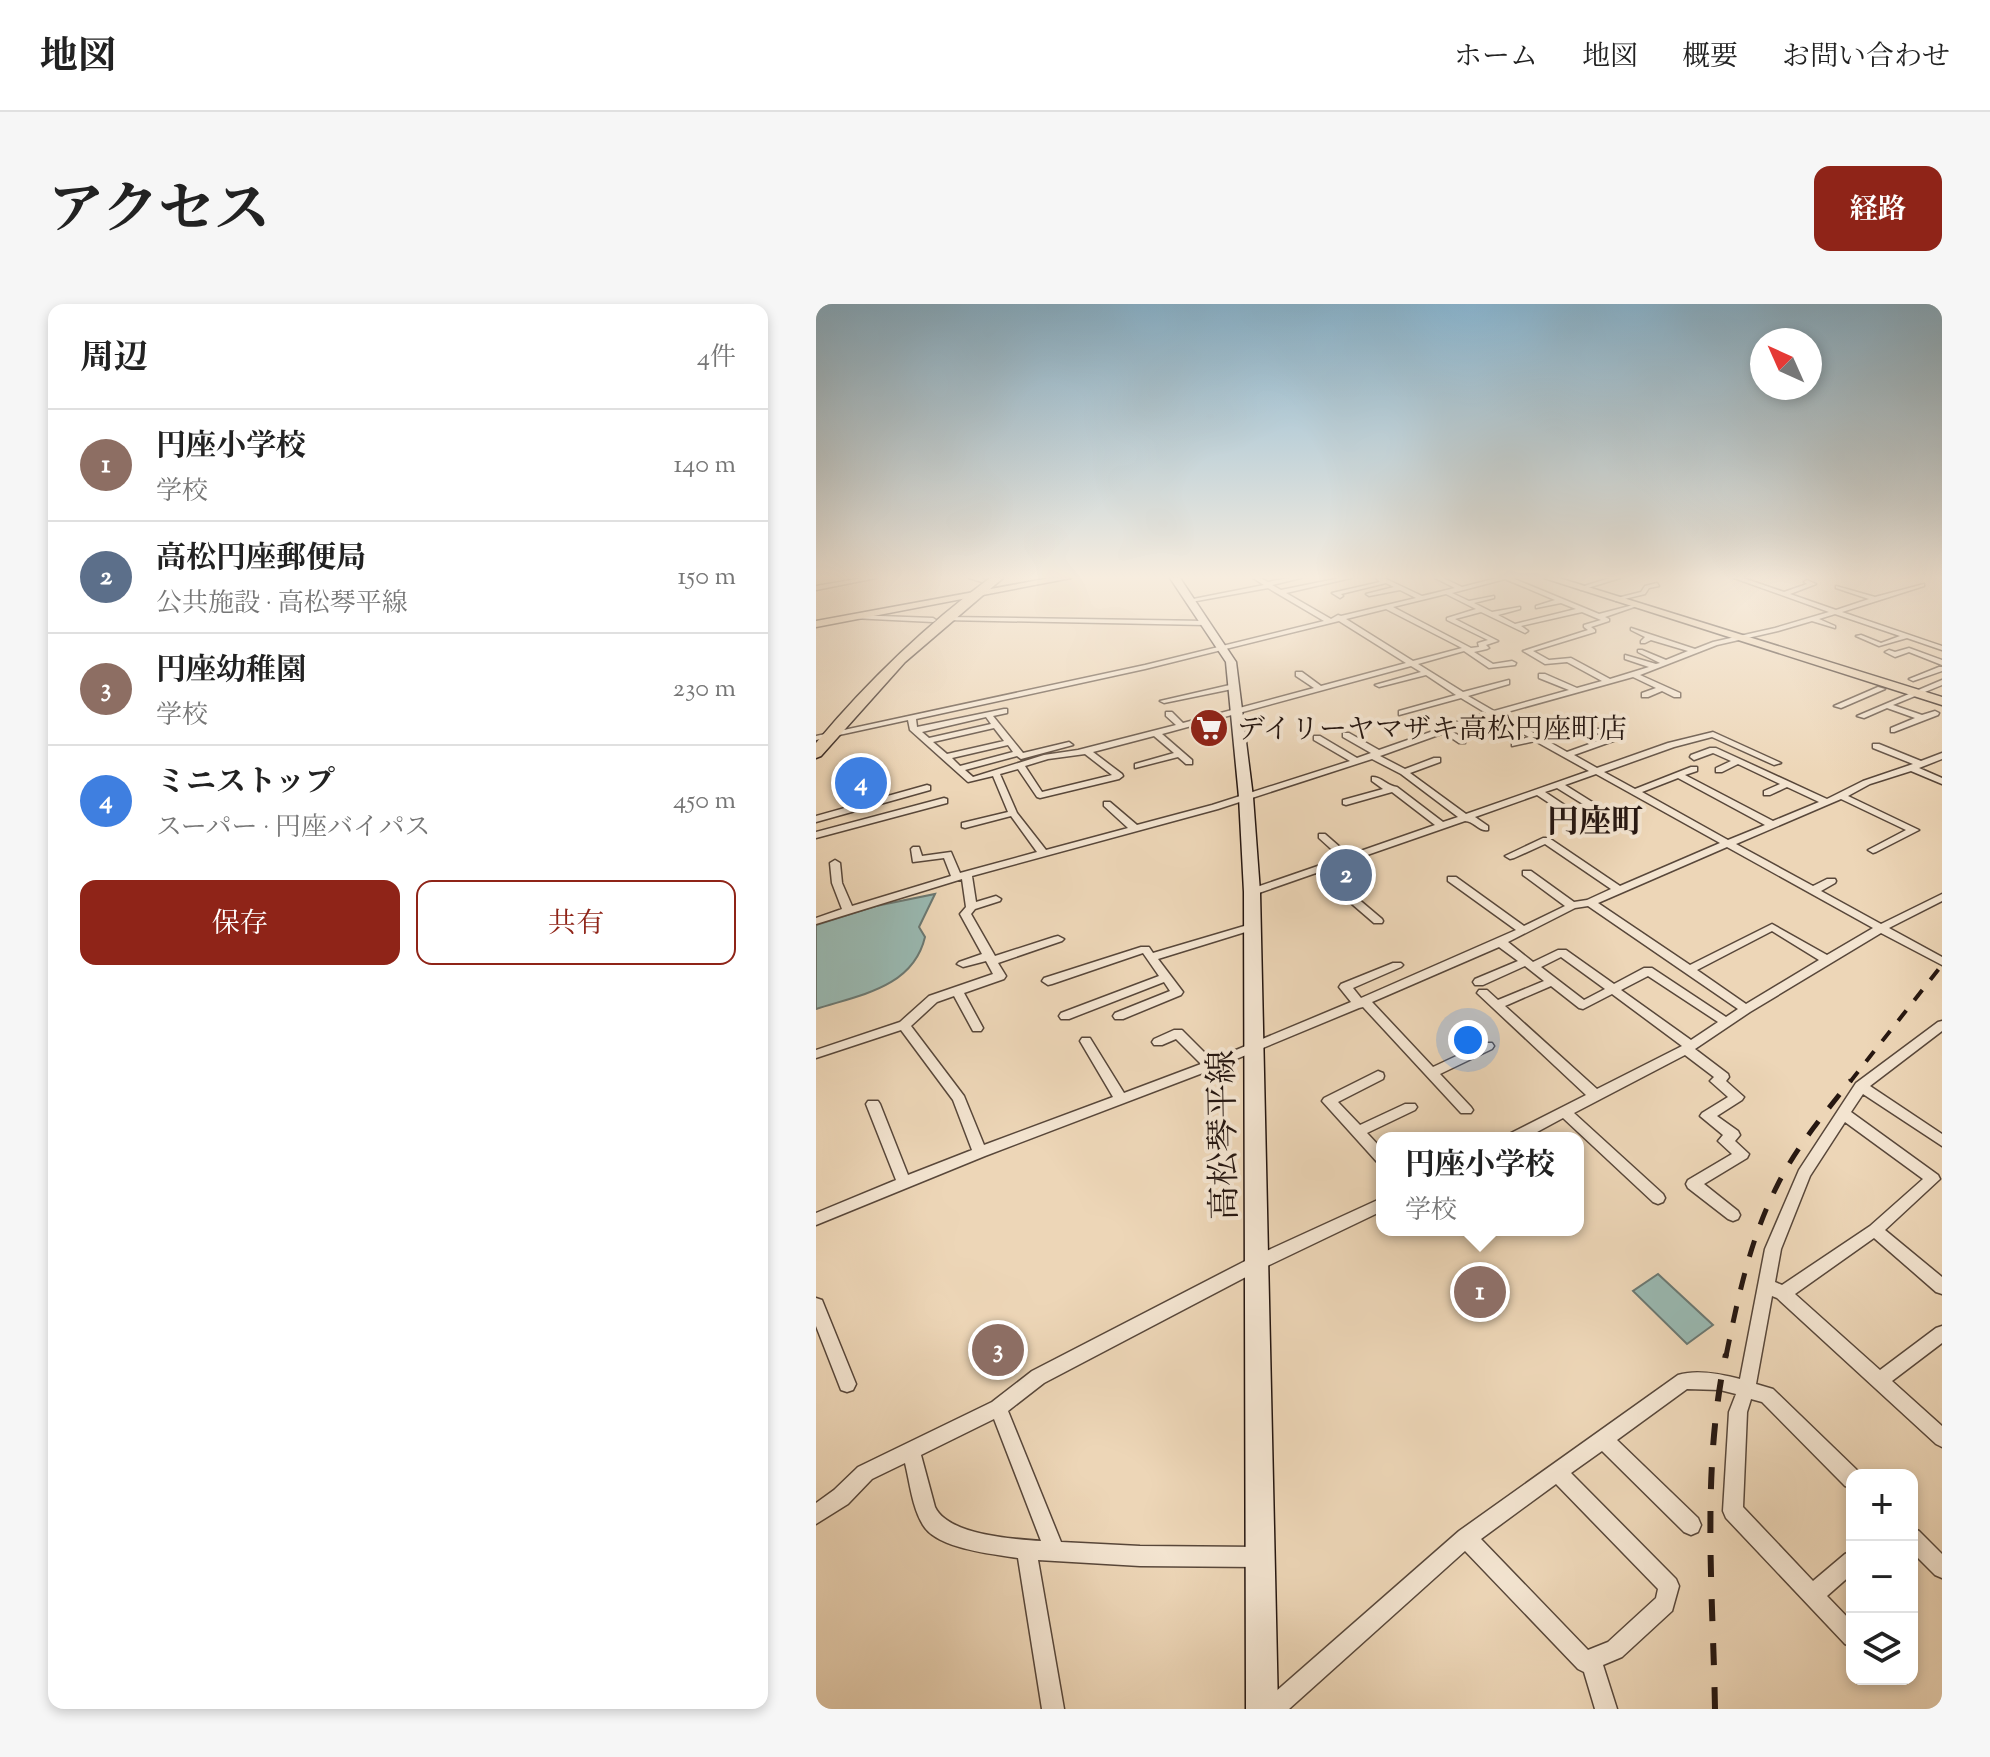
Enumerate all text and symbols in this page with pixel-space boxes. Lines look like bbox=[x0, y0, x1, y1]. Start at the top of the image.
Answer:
text: 地図 bbox=[40, 32, 116, 86]
text: ホーム bbox=[1454, 38, 1538, 78]
text: 地図 bbox=[1582, 38, 1638, 78]
text: 概要 bbox=[1682, 38, 1738, 78]
text: お問い合わせ bbox=[1782, 38, 1950, 78]
button: 経路 bbox=[1814, 166, 1942, 251]
text: アクセス bbox=[48, 173, 270, 254]
north arrow bbox=[1750, 328, 1822, 400]
text: 周辺 bbox=[80, 335, 148, 384]
text: 4件 bbox=[697, 340, 736, 377]
text: 円座小学校 bbox=[156, 426, 306, 469]
text: 1 bbox=[102, 447, 110, 484]
text: 140 m bbox=[673, 447, 736, 484]
text: 学校 bbox=[156, 474, 208, 511]
text: 高松円座郵便局 bbox=[156, 538, 366, 581]
text: 2 bbox=[100, 559, 112, 596]
text: 150 m bbox=[677, 559, 736, 596]
text: 公共施設 · 高松琴平線 bbox=[156, 586, 408, 623]
text: 円座幼稚園 bbox=[156, 650, 306, 693]
text: 3 bbox=[101, 671, 111, 708]
text: 230 m bbox=[673, 671, 736, 708]
text: 学校 bbox=[156, 698, 208, 735]
supermarket icon: デイリーヤマザキ高松円座町店 bbox=[1188, 707, 1230, 749]
place label: デイリーヤマザキ高松円座町店 bbox=[1237, 711, 1627, 751]
pin: 4 bbox=[835, 753, 887, 813]
text: ミニストップ bbox=[156, 762, 335, 805]
text: 4 bbox=[99, 783, 113, 820]
text: 450 m bbox=[673, 783, 736, 820]
district label: 円座町 bbox=[1547, 801, 1643, 847]
text: スーパー · 円座バイパス bbox=[156, 810, 431, 847]
pin: 2 bbox=[1320, 845, 1372, 905]
button: 保存 bbox=[80, 880, 400, 965]
button: 共有 bbox=[416, 880, 736, 965]
your location bbox=[1448, 1020, 1488, 1060]
street label: 高松琴平線 bbox=[1200, 1050, 1251, 1220]
popup bbox=[1376, 1132, 1584, 1236]
text: 円座小学校 bbox=[1405, 1145, 1555, 1188]
text: 学校 bbox=[1405, 1193, 1457, 1230]
pin: 1 bbox=[1454, 1262, 1506, 1322]
pin: 3 bbox=[972, 1320, 1024, 1380]
map controls bbox=[1846, 1469, 1918, 1685]
button: + bbox=[1846, 1469, 1918, 1541]
button: − bbox=[1846, 1541, 1918, 1613]
button: layers bbox=[1846, 1613, 1918, 1685]

